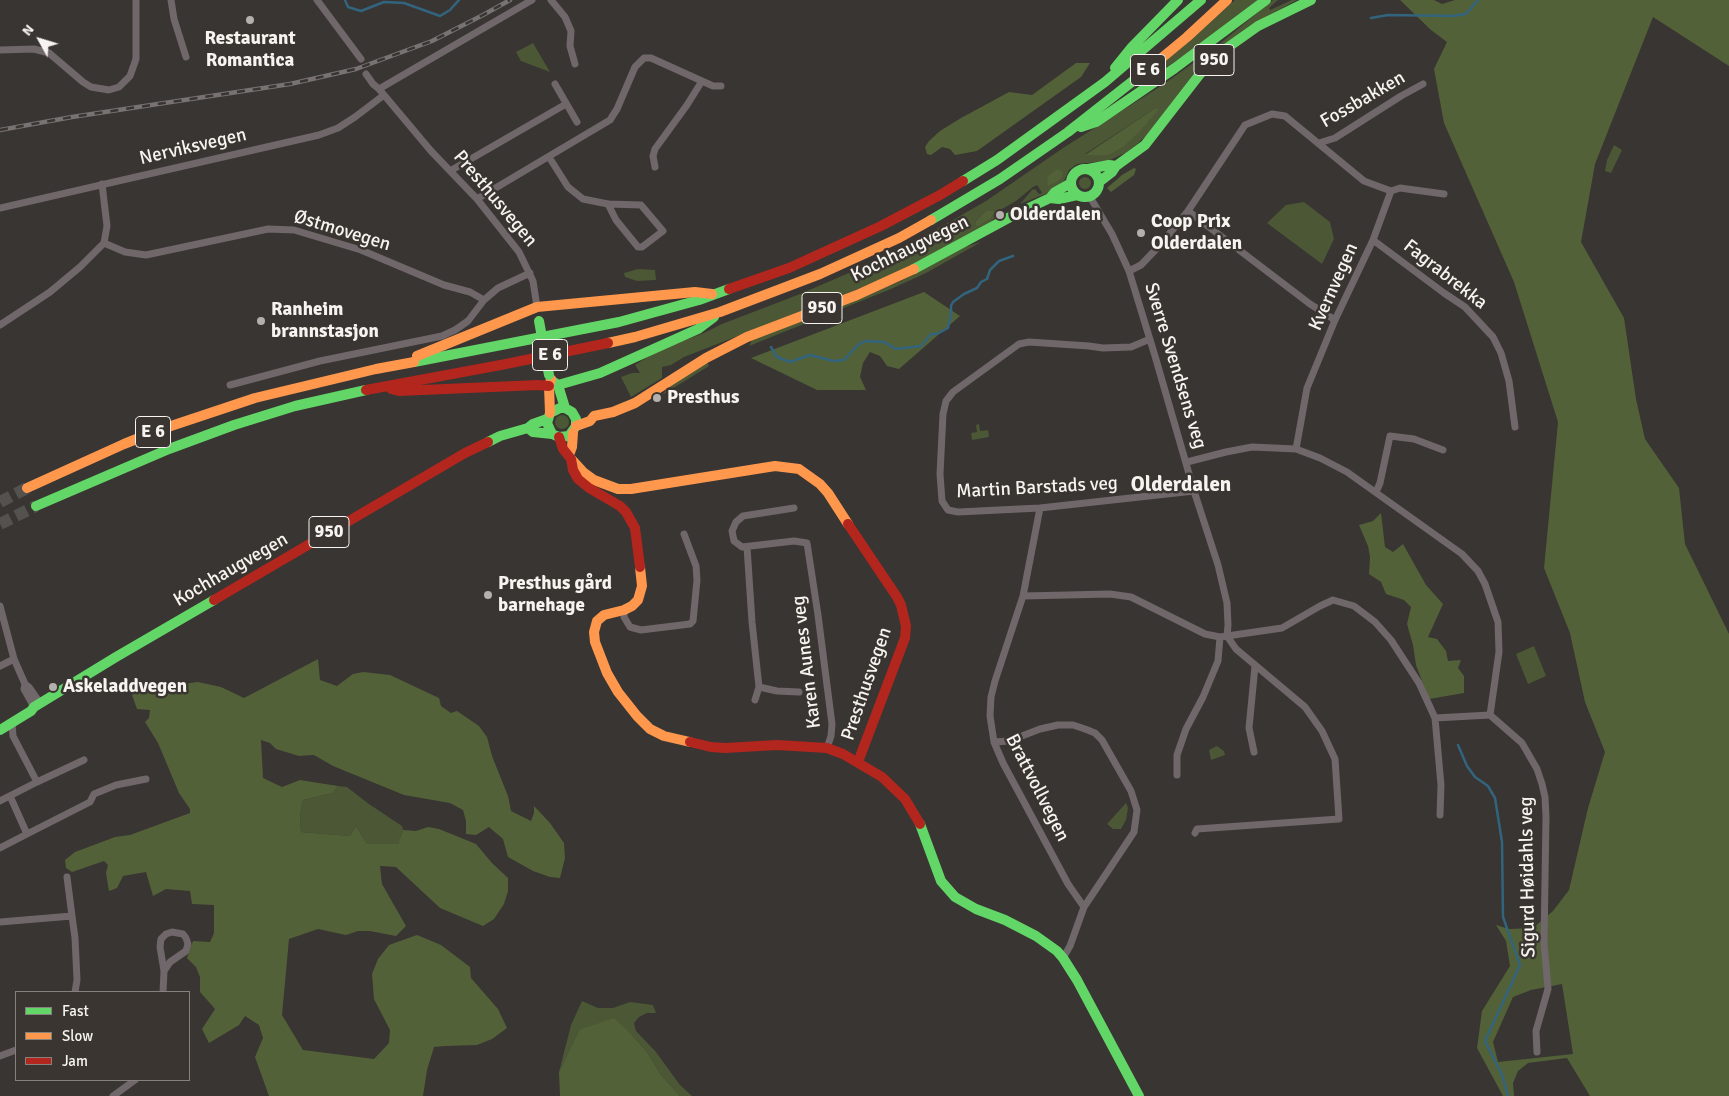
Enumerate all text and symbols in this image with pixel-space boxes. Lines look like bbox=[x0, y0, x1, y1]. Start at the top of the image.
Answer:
marker: Restaurant Romantica bbox=[244, 14, 256, 26]
north arrow bbox=[15, 15, 65, 65]
text: N bbox=[18, 21, 38, 39]
place label: Restaurant Romantica bbox=[204, 28, 296, 72]
road number: 950 bbox=[1194, 44, 1234, 76]
road number: E 6 bbox=[1130, 54, 1166, 86]
street label: Fossbakken bbox=[1317, 67, 1409, 133]
street label: Nerviksvegen bbox=[137, 124, 249, 170]
street label: Presthusvegen bbox=[448, 146, 542, 252]
place label: Olderdalen bbox=[1010, 204, 1101, 226]
street label: Østmovegen bbox=[291, 205, 393, 257]
marker: Olderdalen bbox=[994, 209, 1006, 221]
street label: Kochhaugvegen bbox=[847, 211, 973, 287]
place label: Coop Prix Olderdalen bbox=[1151, 211, 1242, 255]
marker: Coop Prix Olderdalen bbox=[1135, 227, 1147, 239]
street label: Fagrabrekka bbox=[1399, 235, 1491, 315]
street label: Kvernvegen bbox=[1305, 240, 1363, 334]
street label: Sverre Svendsens veg bbox=[1139, 280, 1211, 452]
road number: 950 bbox=[802, 292, 842, 324]
place label: Ranheim brannstasjon bbox=[271, 299, 379, 343]
marker: Ranheim brannstasjon bbox=[255, 315, 267, 327]
road number: E 6 bbox=[532, 340, 568, 370]
place label: Presthus bbox=[667, 387, 739, 409]
marker: Presthus bbox=[651, 392, 663, 404]
road number: E 6 bbox=[136, 417, 170, 448]
street label: Martin Barstads veg bbox=[956, 472, 1118, 504]
district label: Olderdalen bbox=[1131, 472, 1231, 498]
road number: 950 bbox=[309, 516, 349, 548]
street label: Kochhaugvegen bbox=[170, 528, 292, 612]
place label: Presthus gård barnehage bbox=[498, 573, 612, 617]
marker: Presthus gård barnehage bbox=[482, 589, 494, 601]
street label: Karen Aunes veg bbox=[788, 594, 826, 730]
street label: Presthusvegen bbox=[837, 624, 897, 744]
place label: Askeladdvegen bbox=[63, 676, 187, 698]
marker: Askeladdvegen bbox=[47, 681, 59, 693]
street label: Brattvollvegen bbox=[1000, 730, 1074, 846]
street label: Sigurd Høidahls veg bbox=[1515, 796, 1541, 958]
legend bbox=[15, 991, 190, 1081]
text: Fast bbox=[62, 1002, 89, 1020]
text: Slow bbox=[62, 1027, 93, 1045]
text: Jam bbox=[62, 1052, 88, 1070]

